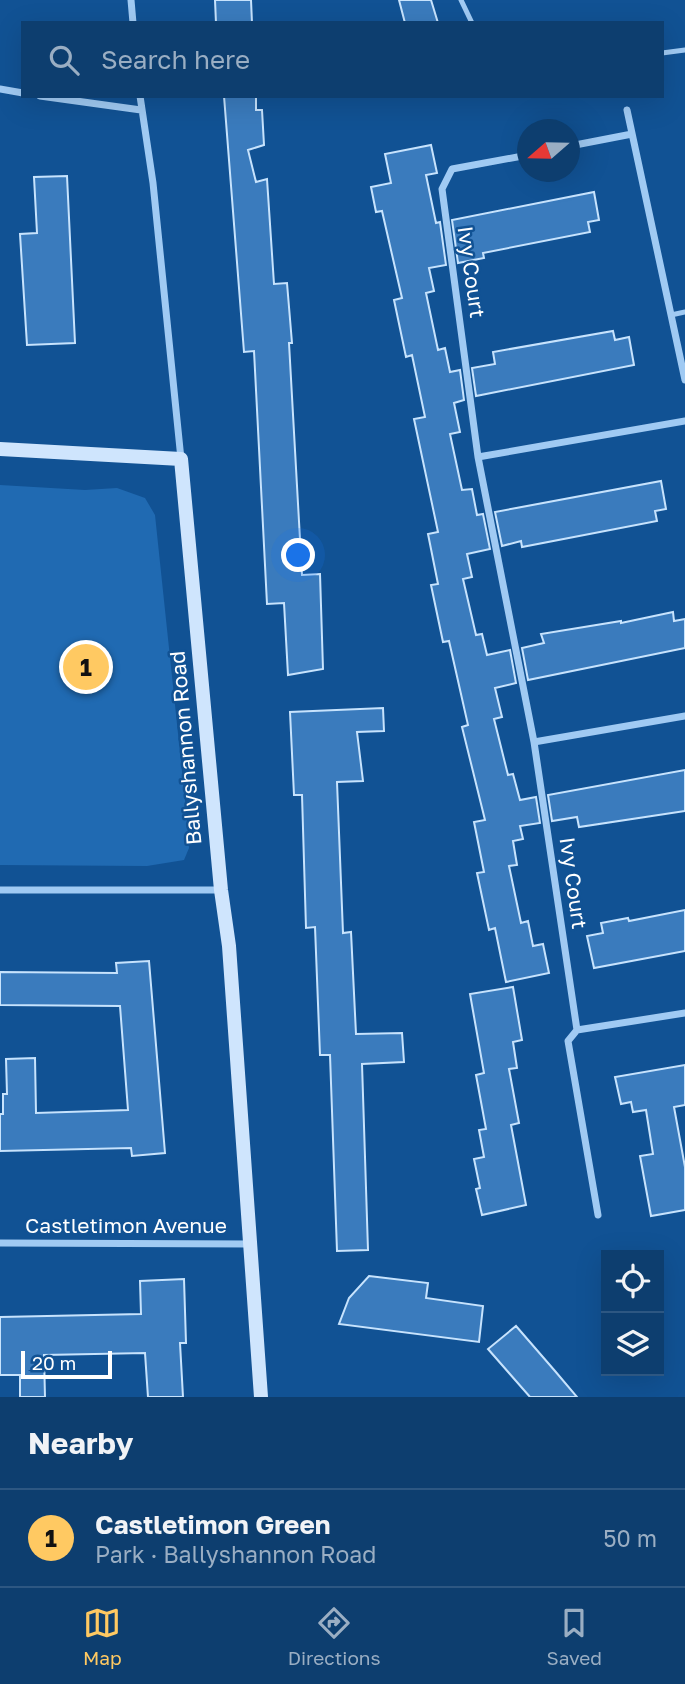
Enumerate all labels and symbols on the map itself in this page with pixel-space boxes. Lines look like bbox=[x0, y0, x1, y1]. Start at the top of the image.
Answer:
north arrow bbox=[517, 119, 580, 182]
street label: Ivy Court bbox=[453, 224, 491, 320]
your location bbox=[281, 538, 315, 572]
pin: 1 bbox=[63, 641, 109, 693]
street label: Ballyshannon Road bbox=[164, 650, 206, 846]
street label: Ivy Court bbox=[555, 835, 593, 931]
street label: Castletimon Avenue bbox=[25, 1212, 227, 1238]
scale bar bbox=[21, 1348, 112, 1380]

